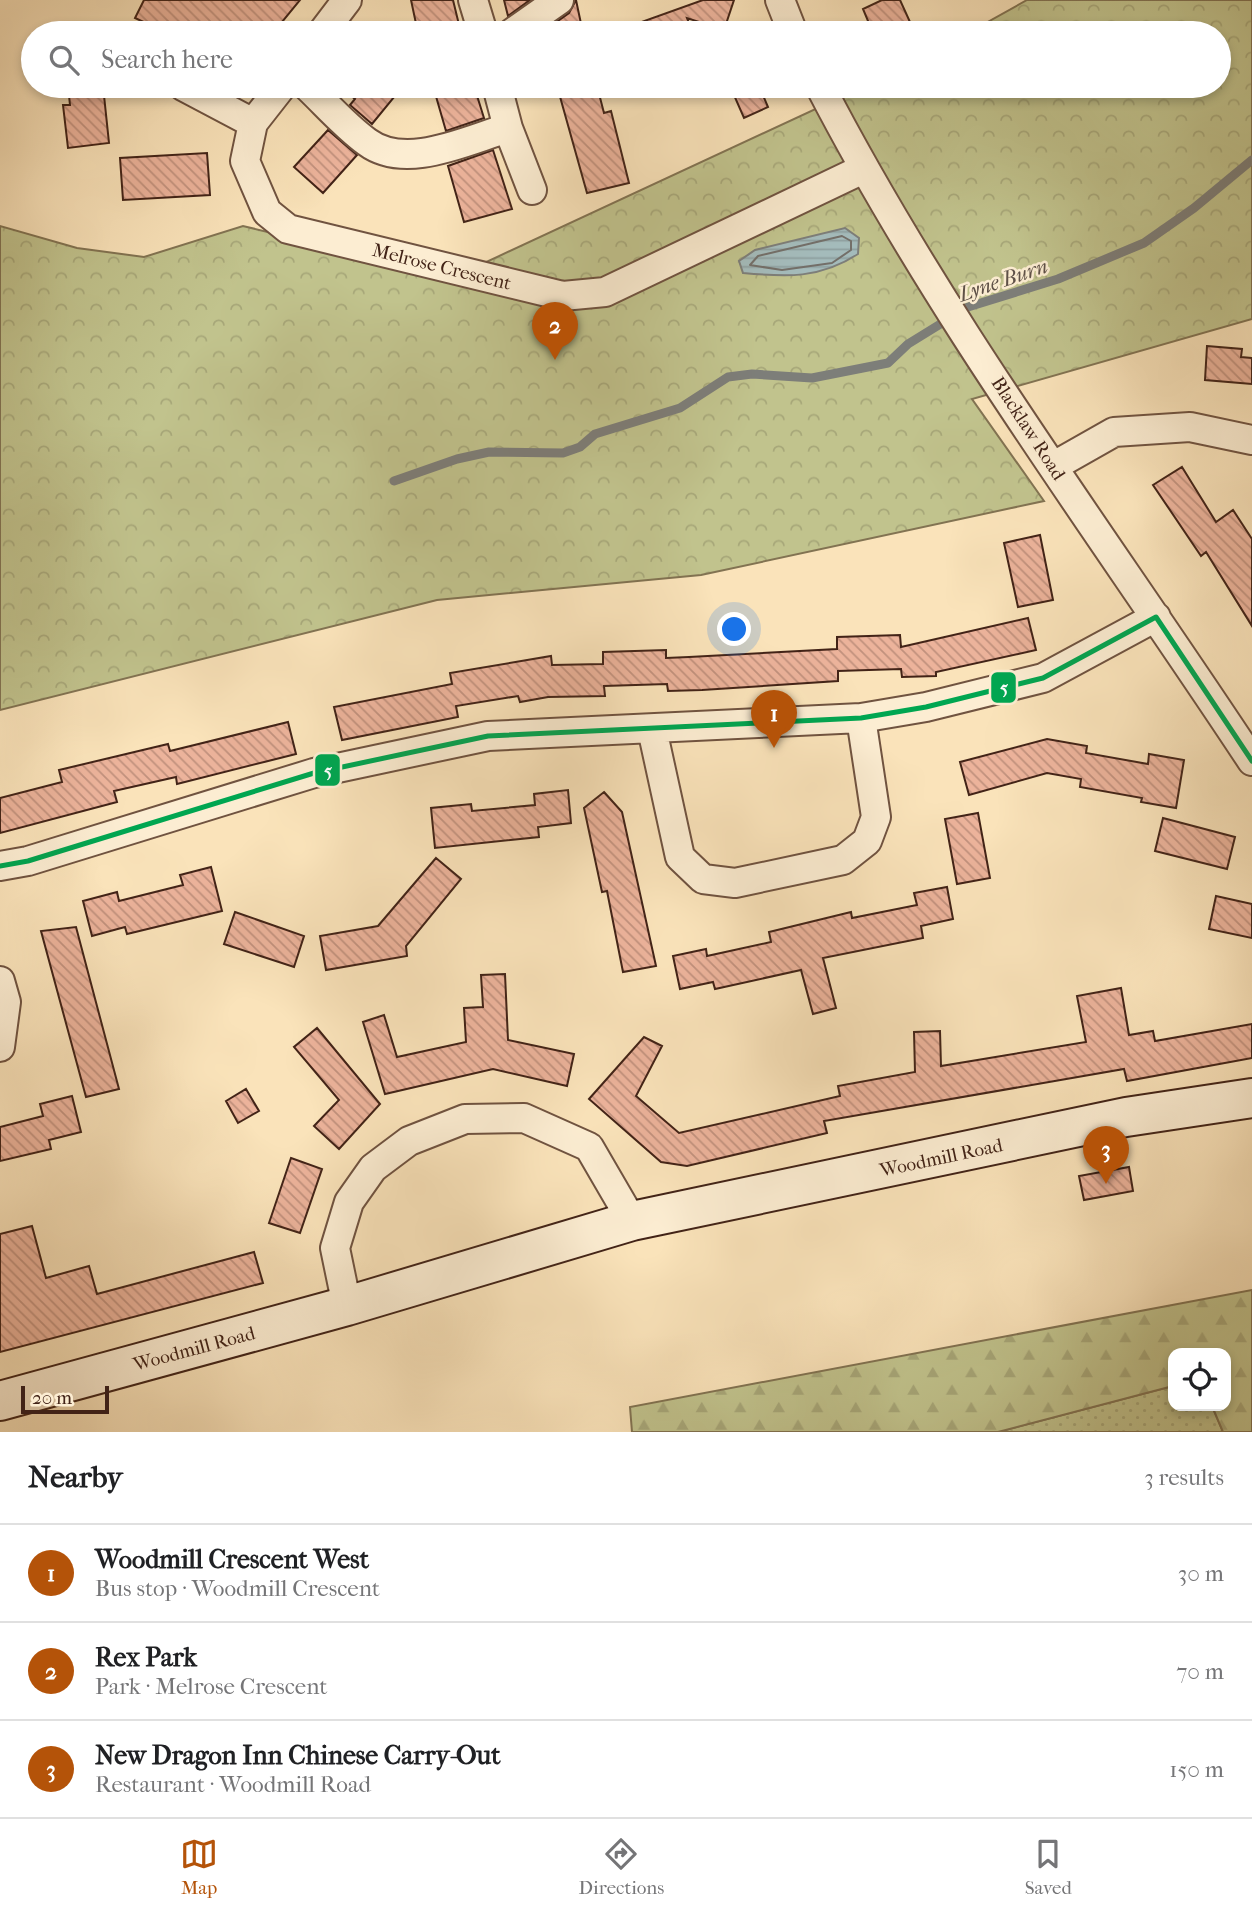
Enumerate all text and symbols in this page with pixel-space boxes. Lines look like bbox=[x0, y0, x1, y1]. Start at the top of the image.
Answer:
search box bbox=[21, 21, 1231, 98]
icon: search bbox=[45, 41, 83, 79]
text: Search here bbox=[101, 44, 233, 75]
street label: Melrose Crescent bbox=[370, 239, 514, 295]
water label: Lyne Burn bbox=[953, 254, 1051, 307]
pin: 2 bbox=[532, 302, 578, 360]
street label: Blacklaw Road bbox=[987, 373, 1070, 485]
your location bbox=[717, 612, 751, 646]
line badge: 5 bbox=[990, 671, 1017, 704]
text: 5 bbox=[1000, 677, 1008, 699]
pin: 1 bbox=[751, 690, 797, 748]
line badge: 5 bbox=[314, 753, 341, 787]
text: 5 bbox=[324, 760, 332, 782]
pin: 3 bbox=[1083, 1126, 1129, 1184]
street label: Woodmill Road bbox=[877, 1134, 1005, 1182]
street label: Woodmill Road bbox=[130, 1322, 258, 1376]
map controls bbox=[1168, 1348, 1231, 1411]
button: locate bbox=[1168, 1348, 1231, 1411]
scale bar bbox=[21, 1383, 108, 1415]
text: 20 m bbox=[32, 1387, 72, 1409]
text: Nearby bbox=[28, 1460, 123, 1495]
text: 3 results bbox=[1144, 1464, 1224, 1491]
text: Woodmill Crescent West bbox=[95, 1544, 369, 1575]
text: 1 bbox=[47, 1560, 55, 1587]
text: 30 m bbox=[1178, 1560, 1224, 1587]
text: Bus stop · Woodmill Crescent bbox=[95, 1575, 380, 1602]
text: Rex Park bbox=[95, 1642, 197, 1673]
text: 2 bbox=[45, 1658, 57, 1685]
text: 70 m bbox=[1176, 1658, 1224, 1685]
text: Park · Melrose Crescent bbox=[95, 1673, 328, 1700]
text: New Dragon Inn Chinese Carry-Out bbox=[95, 1740, 501, 1771]
text: 3 bbox=[46, 1756, 56, 1783]
text: 150 m bbox=[1169, 1756, 1224, 1783]
text: Restaurant · Woodmill Road bbox=[95, 1771, 371, 1798]
tab: Map bbox=[180, 1835, 218, 1899]
tab: Directions bbox=[579, 1835, 664, 1899]
tab: Saved bbox=[1025, 1835, 1072, 1899]

